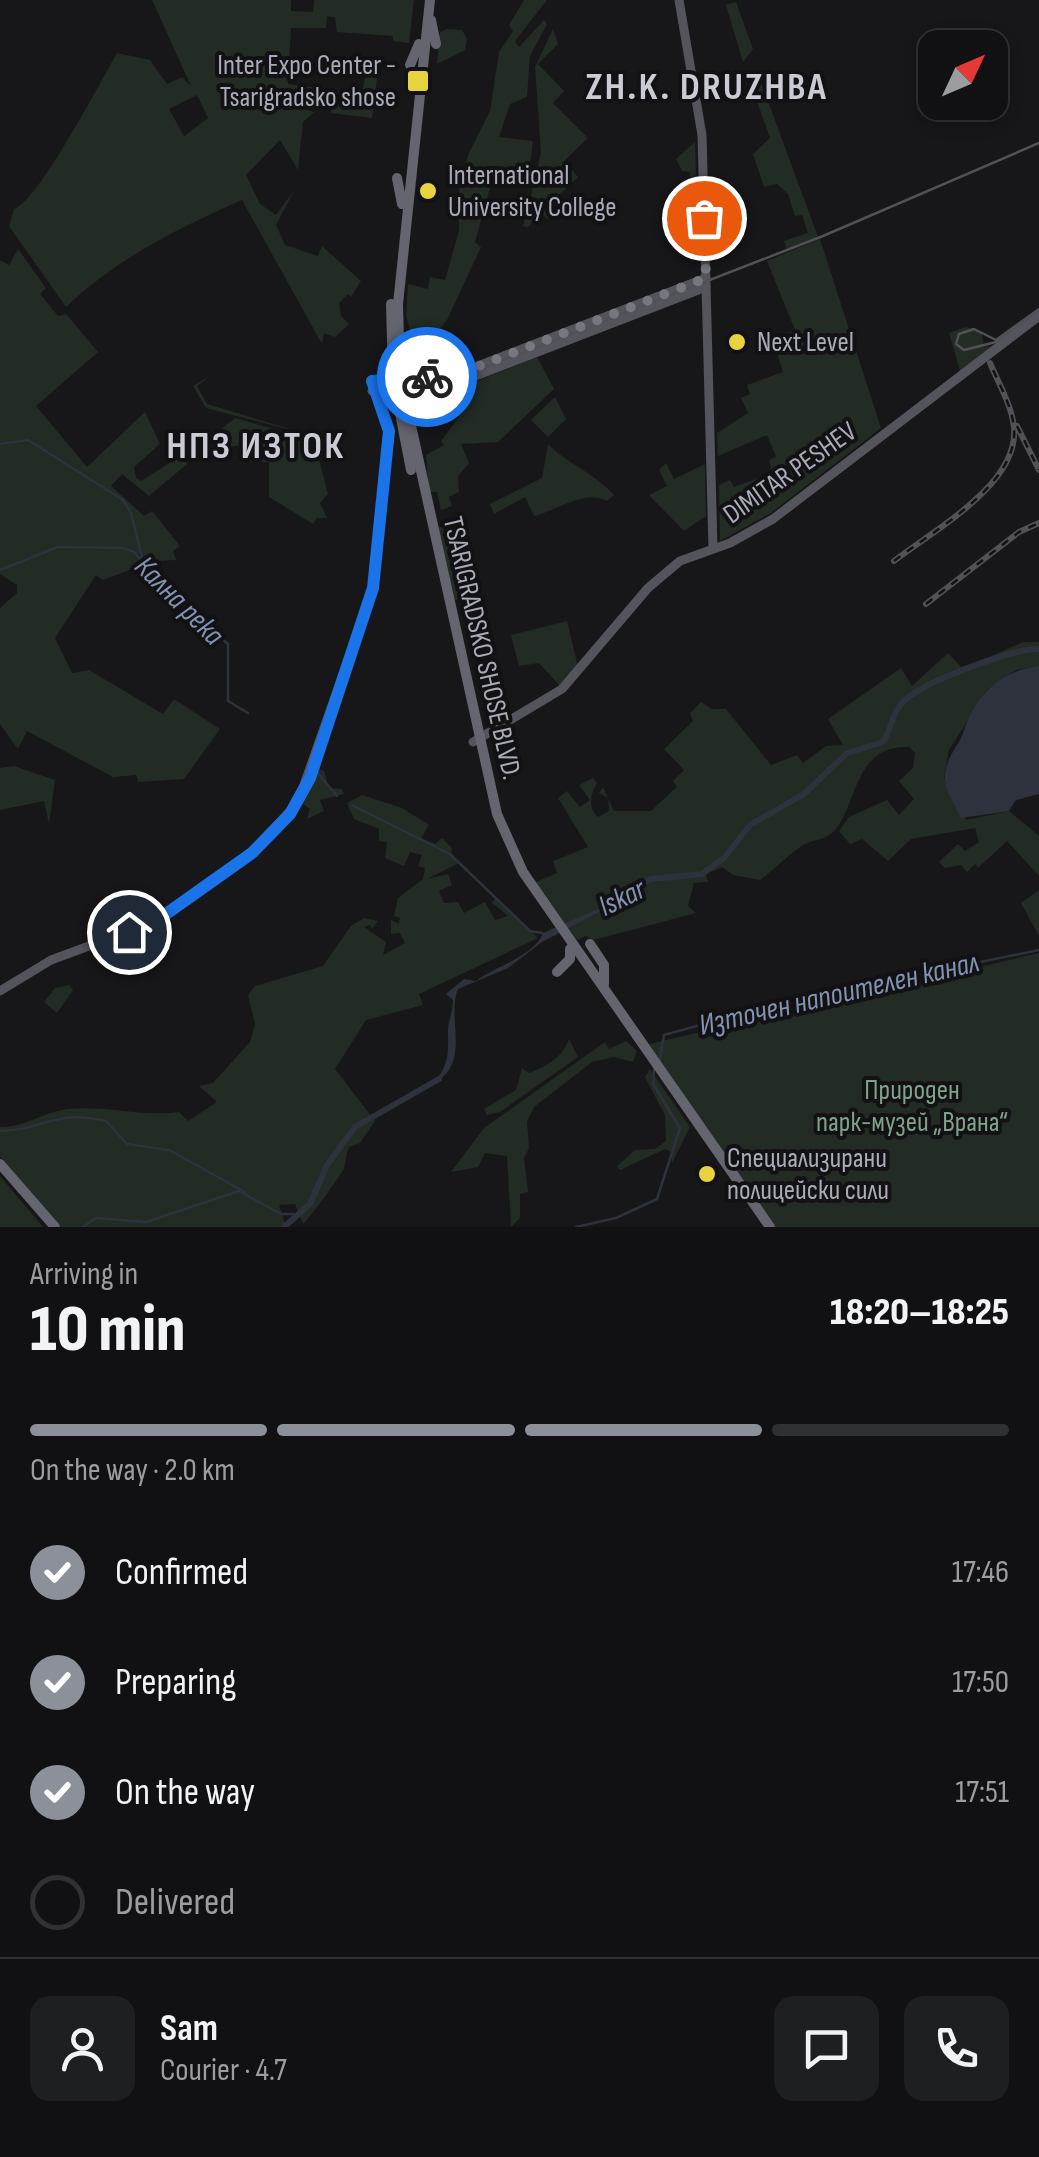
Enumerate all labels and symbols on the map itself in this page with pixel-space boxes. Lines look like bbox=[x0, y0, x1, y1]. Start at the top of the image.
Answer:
north arrow bbox=[918, 30, 1008, 120]
place label: Inter Expo Center - Tsarigradsko shose bbox=[217, 49, 396, 114]
district label: ZH.K. DRUZHBA bbox=[586, 65, 828, 110]
marker: Inter Expo Center - Tsarigradsko shose bbox=[405, 68, 431, 94]
place label: International University College bbox=[448, 159, 617, 224]
pin bbox=[662, 176, 747, 261]
marker: International University College bbox=[417, 180, 439, 202]
place label: Next Level bbox=[757, 326, 854, 359]
courier bbox=[377, 327, 477, 427]
marker: Next Level bbox=[726, 331, 748, 353]
street label: DIMITAR PESHEV bbox=[717, 415, 863, 531]
district label: НПЗ ИЗТОК bbox=[167, 424, 345, 469]
street label: TSARIGRADSKO SHOSE BLVD. bbox=[436, 513, 528, 783]
water label: Кална река bbox=[127, 549, 231, 653]
water label: Iskar bbox=[593, 871, 653, 925]
pin bbox=[87, 890, 172, 975]
water label: Източен напоителен канал bbox=[696, 944, 982, 1044]
park label: Природен парк-музей „Врана“ bbox=[816, 1074, 1008, 1139]
place label: Специализирани полицейски сили bbox=[727, 1142, 889, 1207]
marker: Специализирани полицейски сили bbox=[696, 1163, 718, 1185]

